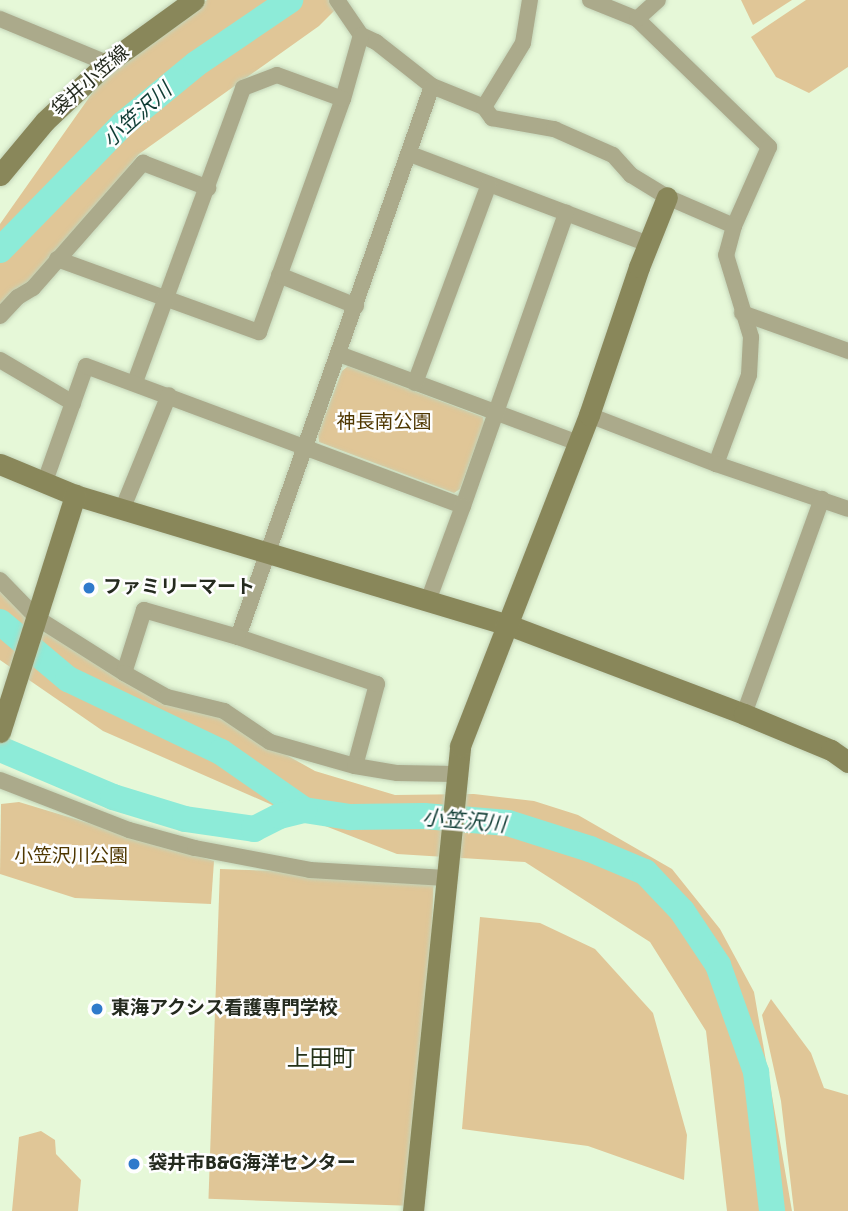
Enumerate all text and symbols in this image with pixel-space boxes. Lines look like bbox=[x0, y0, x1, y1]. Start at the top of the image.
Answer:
street label: 袋井小笠線 bbox=[48, 41, 134, 121]
water label: 小笠沢川 bbox=[97, 78, 177, 152]
park label: 神長南公園 bbox=[337, 412, 431, 434]
place label: ファミリーマート bbox=[103, 577, 255, 599]
marker: ファミリーマート bbox=[81, 580, 97, 596]
water label: 小笠沢川 bbox=[421, 805, 507, 837]
park label: 小笠沢川公園 bbox=[14, 846, 128, 868]
place label: 東海アクシス看護専門学校 bbox=[111, 998, 339, 1020]
marker: 東海アクシス看護専門学校 bbox=[89, 1001, 105, 1017]
district label: 上田町 bbox=[287, 1045, 355, 1073]
place label: 袋井市B&G海洋センター bbox=[148, 1153, 356, 1175]
marker: 袋井市B&G海洋センター bbox=[126, 1156, 142, 1172]

